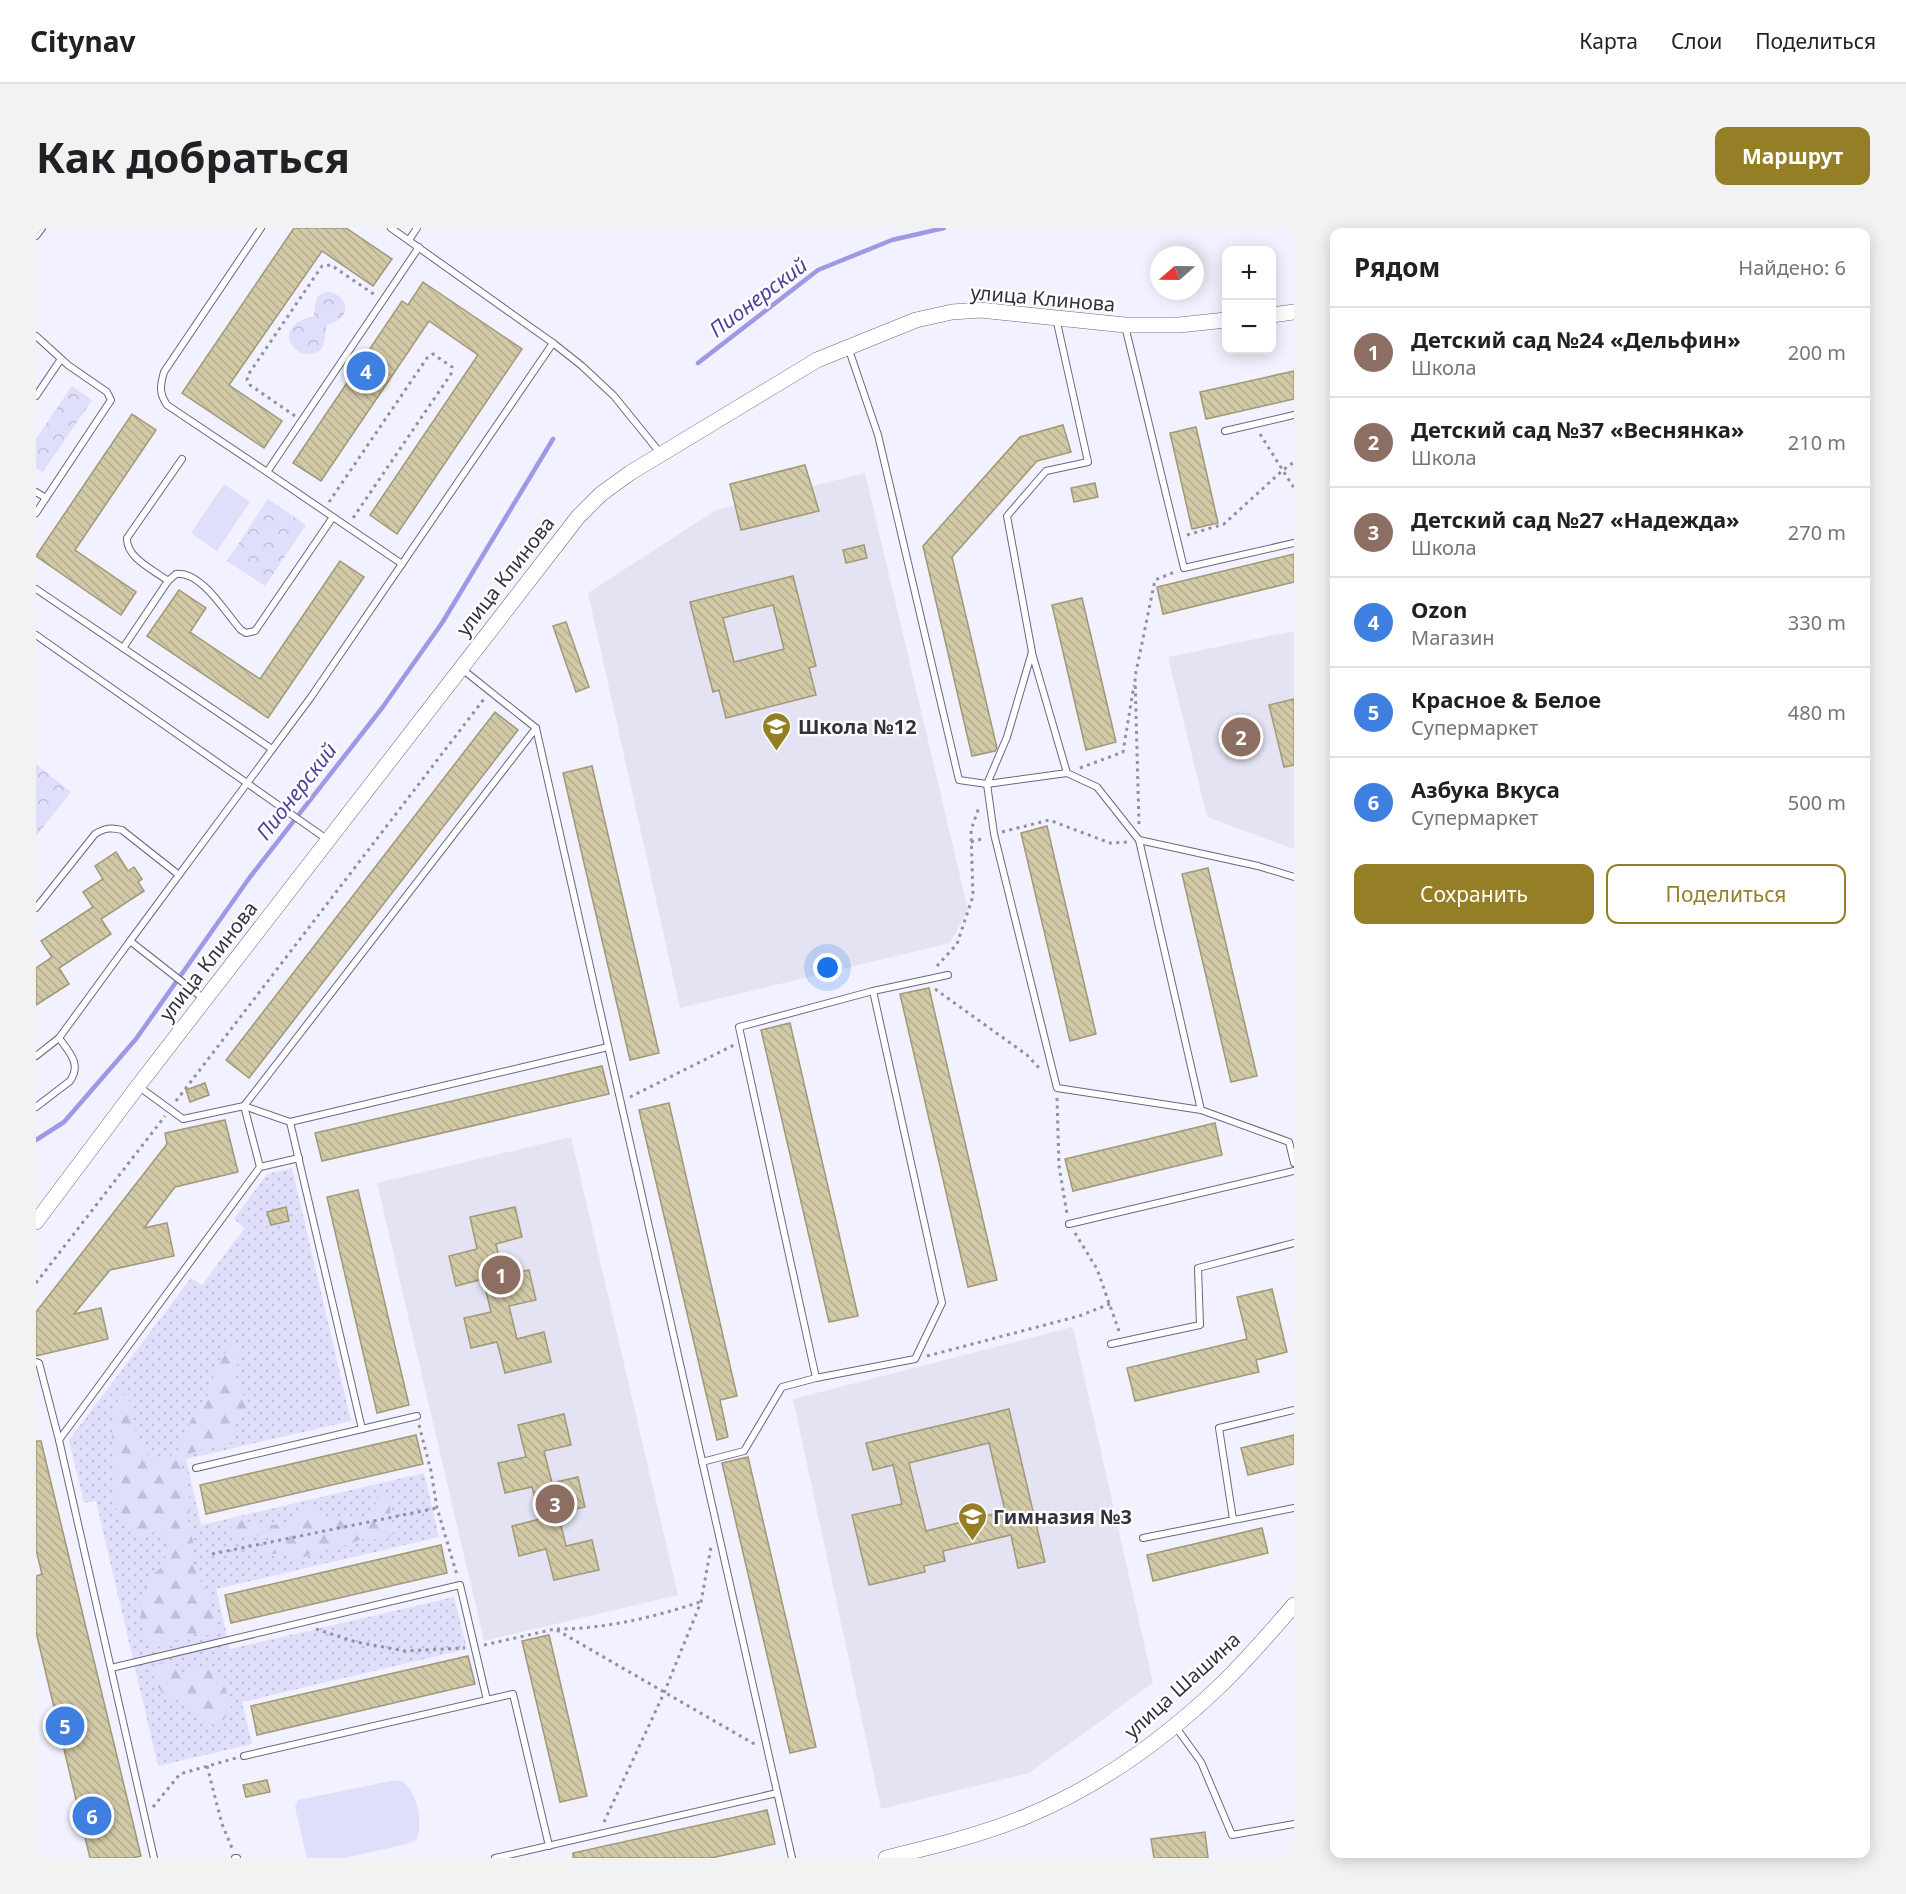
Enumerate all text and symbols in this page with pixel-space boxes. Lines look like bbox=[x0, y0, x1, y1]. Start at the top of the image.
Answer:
text: Citynav bbox=[30, 22, 135, 60]
text: Карта bbox=[1579, 27, 1638, 55]
text: Слои bbox=[1671, 27, 1722, 55]
text: Поделиться bbox=[1755, 27, 1876, 55]
button: Маршрут bbox=[1715, 127, 1870, 185]
text: Как добраться bbox=[36, 128, 350, 185]
north arrow bbox=[1150, 246, 1204, 300]
map controls bbox=[1222, 246, 1276, 354]
button: + bbox=[1222, 246, 1276, 300]
text: Рядом bbox=[1354, 249, 1440, 285]
water label: Пионерский bbox=[703, 251, 813, 343]
text: Найдено: 6 bbox=[1738, 254, 1846, 281]
street label: улица Клинова bbox=[970, 278, 1116, 318]
button: − bbox=[1222, 300, 1276, 354]
text: Детский сад №24 «Дельфин» bbox=[1411, 324, 1741, 354]
text: 1 bbox=[1368, 339, 1379, 366]
text: 200 m bbox=[1788, 339, 1846, 366]
pin: 4 bbox=[346, 348, 386, 394]
text: Школа bbox=[1411, 354, 1477, 381]
text: Детский сад №37 «Веснянка» bbox=[1411, 414, 1744, 444]
text: 2 bbox=[1368, 429, 1379, 456]
text: 210 m bbox=[1788, 429, 1846, 456]
text: Школа bbox=[1411, 444, 1477, 471]
text: Детский сад №27 «Надежда» bbox=[1411, 504, 1740, 534]
street label: улица Клинова bbox=[450, 511, 560, 641]
text: 3 bbox=[1368, 519, 1379, 546]
text: 270 m bbox=[1788, 519, 1846, 546]
text: Школа bbox=[1411, 534, 1477, 561]
text: Ozon bbox=[1411, 594, 1467, 624]
text: 4 bbox=[1368, 609, 1379, 636]
text: 330 m bbox=[1788, 609, 1846, 636]
text: Магазин bbox=[1411, 624, 1495, 651]
text: Красное & Белое bbox=[1411, 684, 1601, 714]
text: 5 bbox=[1368, 699, 1379, 726]
text: 480 m bbox=[1788, 699, 1846, 726]
school or university icon: Школа №12 bbox=[761, 710, 793, 752]
place label: Школа №12 bbox=[798, 713, 917, 740]
pin: 2 bbox=[1222, 714, 1260, 760]
text: Супермаркет bbox=[1411, 714, 1538, 741]
water label: Пионерский bbox=[249, 737, 343, 845]
text: Азбука Вкуса bbox=[1411, 774, 1560, 804]
text: 6 bbox=[1368, 789, 1379, 816]
text: 500 m bbox=[1788, 789, 1846, 816]
text: Супермаркет bbox=[1411, 804, 1538, 831]
button: Сохранить bbox=[1354, 864, 1594, 924]
button: Поделиться bbox=[1606, 864, 1846, 924]
street label: улица Клинова bbox=[153, 896, 263, 1026]
your location bbox=[813, 953, 842, 982]
pin: 1 bbox=[482, 1252, 520, 1298]
pin: 3 bbox=[536, 1482, 574, 1526]
school or university icon: Гимназия №3 bbox=[956, 1500, 988, 1542]
place label: Гимназия №3 bbox=[993, 1503, 1132, 1530]
street label: улица Шашина bbox=[1118, 1626, 1246, 1744]
pin: 5 bbox=[45, 1704, 84, 1748]
pin: 6 bbox=[72, 1794, 112, 1838]

